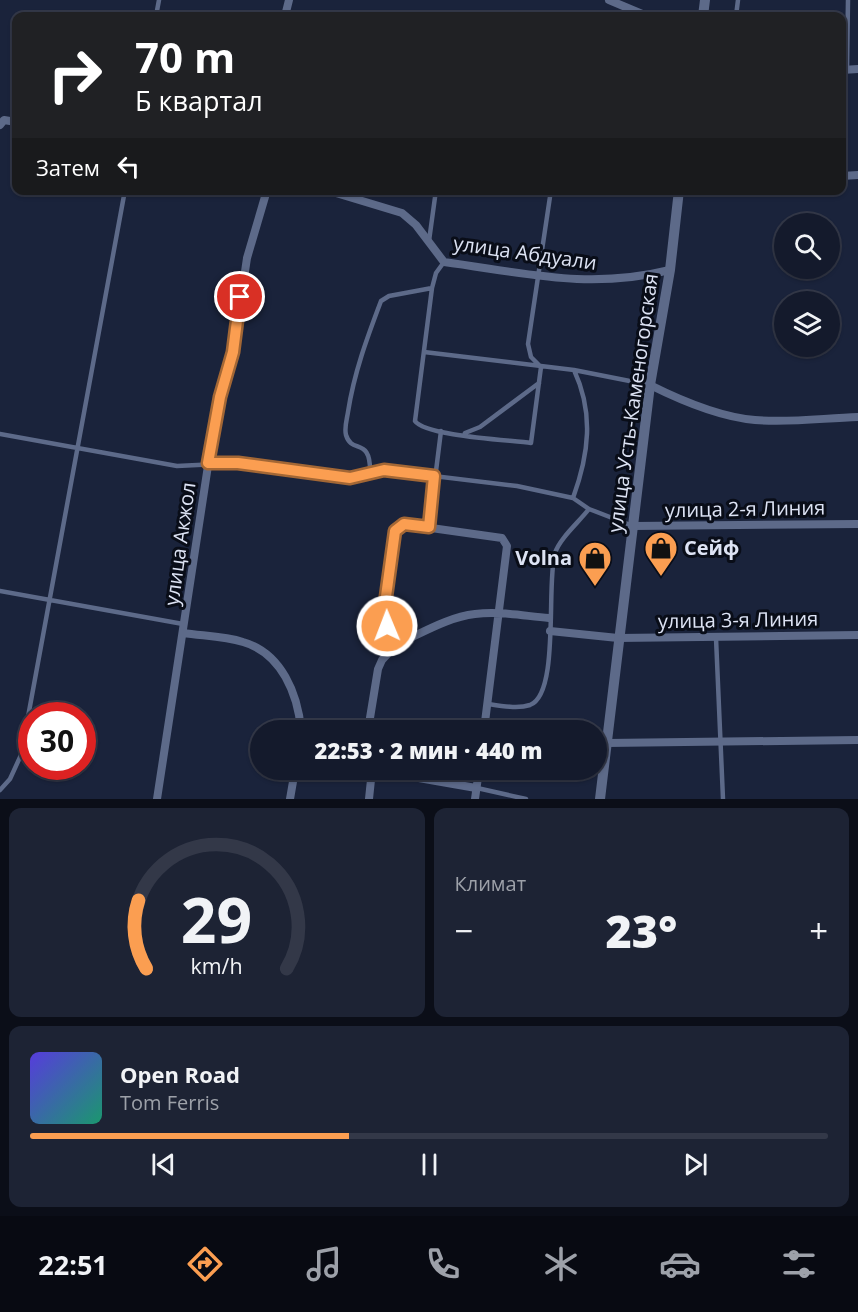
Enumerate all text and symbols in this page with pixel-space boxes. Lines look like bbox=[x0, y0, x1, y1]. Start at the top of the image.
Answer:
text: 70 m bbox=[135, 28, 235, 85]
icon: right bbox=[36, 36, 114, 114]
text: Б квартал bbox=[135, 82, 263, 119]
icon: left bbox=[112, 150, 145, 183]
text: Затем bbox=[36, 152, 100, 182]
map controls bbox=[774, 213, 840, 357]
button: search bbox=[774, 213, 840, 279]
street label: улица Абдуали bbox=[452, 229, 598, 276]
pin bbox=[214, 271, 265, 322]
street label: улица Усть-Каменогорская bbox=[601, 272, 664, 534]
icon: arrive bbox=[223, 280, 256, 313]
button: layers bbox=[774, 291, 840, 357]
street label: улица Акжол bbox=[157, 481, 202, 607]
street label: улица 2-я Линия bbox=[665, 494, 825, 523]
shop icon: Сейф bbox=[643, 530, 679, 577]
place label: Сейф bbox=[684, 534, 739, 561]
shop icon: Volna bbox=[577, 540, 613, 587]
place label: Volna bbox=[515, 544, 572, 571]
position arrow bbox=[355, 594, 419, 658]
street label: улица 3-я Линия bbox=[658, 605, 818, 634]
speed limit sign: 30 bbox=[18, 702, 96, 780]
text: 22:53 · 2 мин · 440 m bbox=[315, 735, 542, 765]
text: Климат bbox=[455, 870, 526, 897]
text: 29 bbox=[181, 876, 252, 961]
text: 23° bbox=[605, 900, 677, 961]
text: − bbox=[455, 908, 473, 953]
text: + bbox=[809, 908, 828, 953]
text: km/h bbox=[191, 952, 243, 981]
text: Open Road bbox=[120, 1059, 240, 1089]
text: Tom Ferris bbox=[120, 1089, 219, 1116]
icon: previous bbox=[147, 1148, 180, 1181]
icon: pause bbox=[413, 1148, 446, 1181]
icon: next bbox=[679, 1148, 712, 1181]
icon: directions bbox=[184, 1243, 226, 1285]
icon: music bbox=[303, 1243, 345, 1285]
icon: phone bbox=[422, 1243, 464, 1285]
icon: climate bbox=[540, 1243, 582, 1285]
icon: car bbox=[659, 1243, 701, 1285]
icon: filters bbox=[778, 1243, 820, 1285]
text: 22:51 bbox=[38, 1246, 108, 1283]

